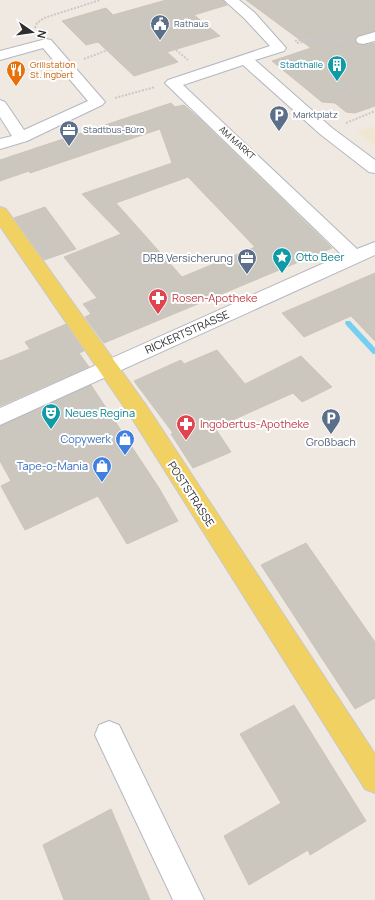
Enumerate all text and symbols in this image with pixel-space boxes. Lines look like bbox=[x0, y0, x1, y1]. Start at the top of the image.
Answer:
north arrow bbox=[12, 12, 52, 52]
public building icon: Rathaus bbox=[149, 13, 171, 41]
place label: Rathaus bbox=[174, 17, 209, 30]
text: N bbox=[34, 29, 50, 40]
building icon: Stadthalle bbox=[326, 54, 348, 82]
place label: Grillstation St. Ingbert bbox=[30, 58, 76, 81]
place label: Stadthalle bbox=[280, 58, 323, 71]
restaurant icon: Grillstation St. Ingbert bbox=[5, 59, 27, 87]
parking icon: Marktplatz bbox=[268, 104, 290, 132]
place label: Marktplatz bbox=[293, 108, 338, 121]
office icon: Stadtbus-Büro bbox=[58, 119, 80, 147]
place label: Stadtbus-Büro bbox=[83, 123, 145, 136]
street label: AM MARKT bbox=[216, 123, 259, 163]
place icon: Otto Beer bbox=[271, 246, 293, 274]
office icon: DRB Versicherung bbox=[236, 247, 258, 275]
place label: Otto Beer bbox=[296, 249, 344, 264]
place label: DRB Versicherung bbox=[143, 250, 233, 265]
pharmacy icon: Rosen-Apotheke bbox=[147, 287, 169, 315]
place label: Rosen-Apotheke bbox=[172, 290, 258, 305]
street label: RICKERTSTRASSE bbox=[142, 306, 231, 357]
theatre icon: Neues Regina bbox=[40, 402, 62, 430]
place label: Neues Regina bbox=[65, 405, 135, 420]
parking icon: Großbach bbox=[320, 407, 342, 435]
pharmacy icon: Ingobertus-Apotheke bbox=[175, 413, 197, 441]
place label: Ingobertus-Apotheke bbox=[200, 416, 310, 431]
shop icon: Copywerk bbox=[114, 428, 136, 456]
place label: Copywerk bbox=[60, 431, 112, 446]
place label: Großbach bbox=[306, 434, 356, 449]
shop icon: Tape-o-Mania bbox=[91, 455, 113, 483]
place label: Tape-o-Mania bbox=[17, 458, 88, 473]
street label: POSTSTRASSE bbox=[165, 458, 218, 529]

